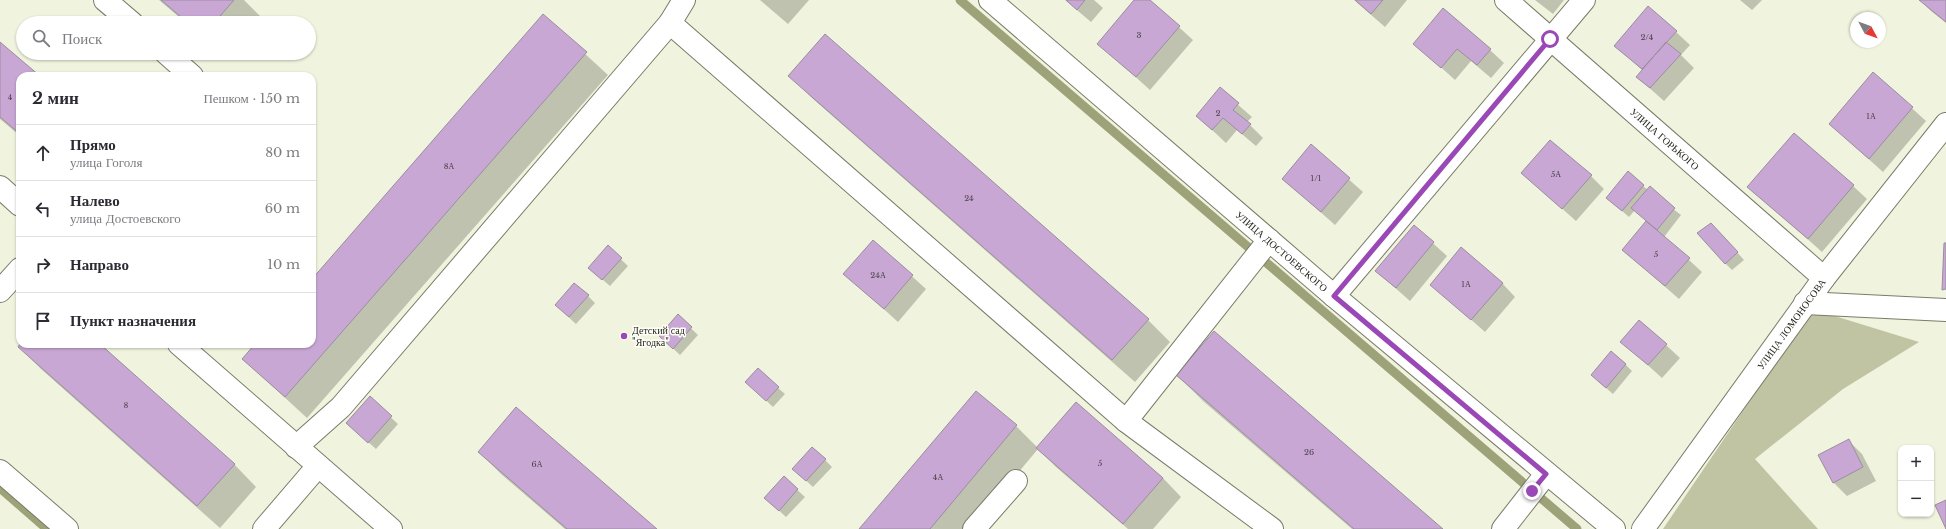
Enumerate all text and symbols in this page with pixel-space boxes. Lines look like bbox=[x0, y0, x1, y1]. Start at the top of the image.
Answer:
north arrow bbox=[1850, 12, 1886, 48]
search box bbox=[16, 16, 316, 60]
icon: search bbox=[30, 27, 52, 49]
text: Поиск bbox=[62, 29, 102, 48]
house number: 3 bbox=[1137, 30, 1142, 40]
route start bbox=[1541, 30, 1559, 48]
house number: 2/4 bbox=[1640, 32, 1654, 42]
text: 2 мин bbox=[32, 88, 79, 109]
text: Пешком · 150 m bbox=[203, 90, 300, 107]
house number: 4 bbox=[8, 92, 13, 102]
street label: УЛИЦА ГОРЬКОГО bbox=[1628, 105, 1702, 173]
house number: 2 bbox=[1216, 108, 1221, 118]
house number: 1А bbox=[1866, 111, 1876, 121]
text: Прямо bbox=[70, 135, 116, 154]
icon: ahead bbox=[32, 142, 54, 164]
text: 80 m bbox=[265, 144, 300, 161]
text: улица Гоголя bbox=[70, 154, 143, 171]
house number: 8А bbox=[444, 161, 455, 171]
house number: 5А bbox=[1551, 169, 1561, 179]
house number: 1/1 bbox=[1311, 173, 1322, 183]
text: Налево bbox=[70, 191, 120, 210]
house number: 24 bbox=[964, 193, 974, 203]
icon: left bbox=[32, 198, 54, 220]
text: 60 m bbox=[265, 200, 300, 217]
street label: УЛИЦА ДОСТОЕВСКОГО bbox=[1233, 208, 1331, 294]
text: улица Достоевского bbox=[70, 210, 181, 227]
house number: 5 bbox=[1654, 249, 1659, 259]
icon: right bbox=[32, 254, 54, 276]
text: Направо bbox=[70, 255, 129, 274]
text: 10 m bbox=[267, 256, 300, 273]
house number: 24А bbox=[870, 270, 886, 280]
street label: УЛИЦА ЛОМОНОСОВА bbox=[1754, 275, 1829, 372]
house number: 1А bbox=[1461, 279, 1471, 289]
icon: arrive bbox=[32, 310, 54, 332]
text: Пункт назначения bbox=[70, 311, 196, 330]
place label: Детский сад "Ягодка" bbox=[632, 324, 685, 349]
marker: Детский сад "Ягодка" bbox=[619, 331, 629, 341]
house number: 8 bbox=[124, 400, 129, 410]
map controls bbox=[1898, 445, 1934, 517]
button: + bbox=[1898, 445, 1934, 481]
house number: 26 bbox=[1304, 447, 1314, 457]
house number: 5 bbox=[1098, 458, 1103, 468]
house number: 6А bbox=[532, 459, 543, 469]
house number: 4А bbox=[933, 472, 943, 482]
button: − bbox=[1898, 481, 1934, 517]
route end bbox=[1523, 482, 1541, 500]

